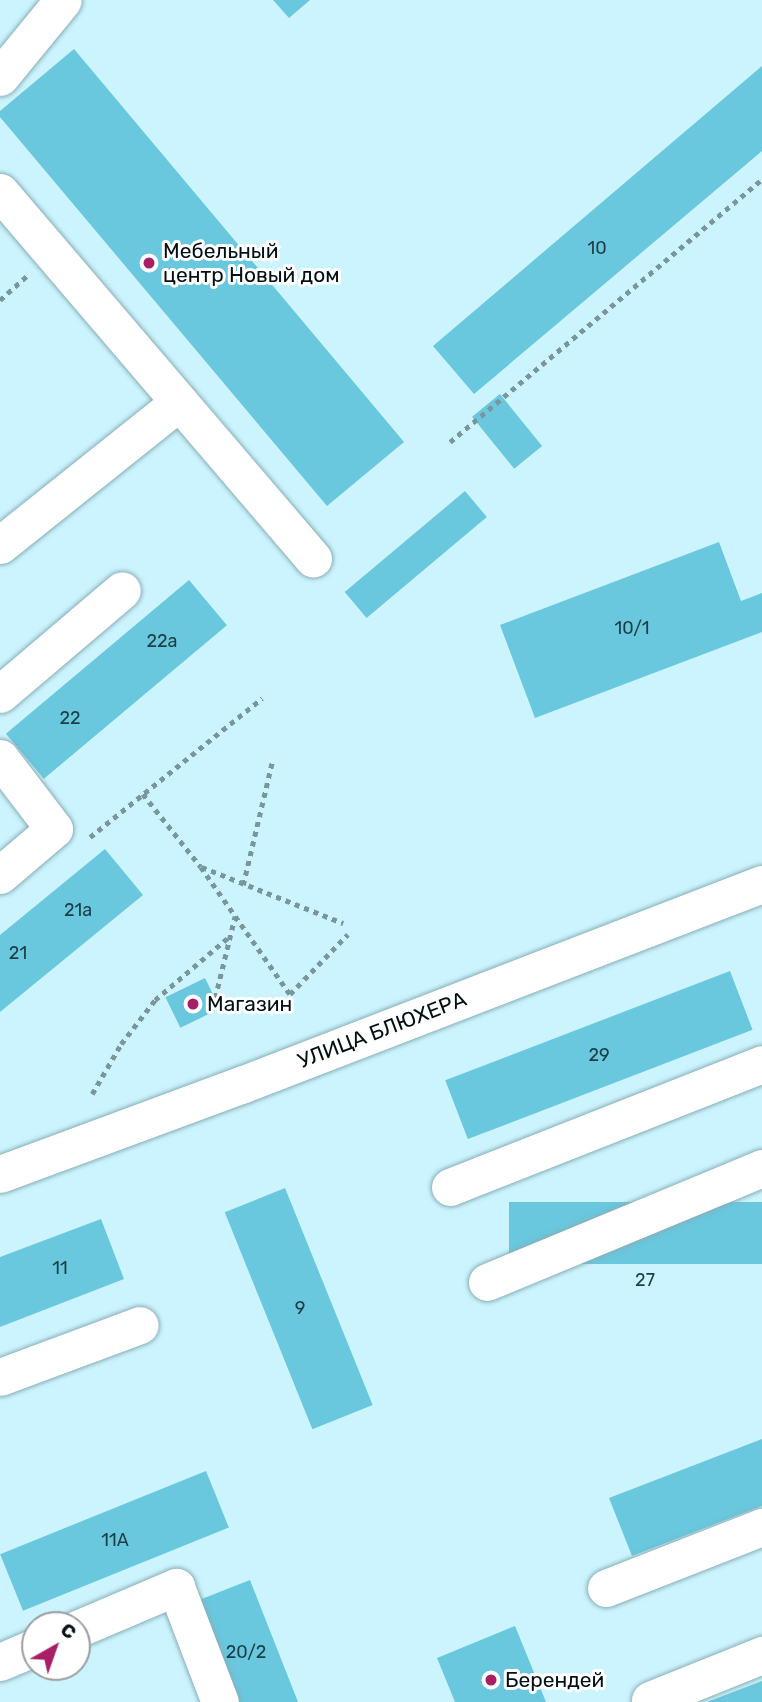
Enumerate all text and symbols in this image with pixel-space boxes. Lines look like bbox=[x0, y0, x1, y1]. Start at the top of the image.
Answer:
house number: 10 bbox=[587, 237, 607, 259]
place label: Мебельный центр Новый дом bbox=[163, 238, 340, 288]
marker: Мебельный центр Новый дом bbox=[141, 255, 157, 271]
house number: 10/1 bbox=[614, 617, 650, 639]
house number: 22а bbox=[146, 630, 178, 652]
house number: 22 bbox=[59, 707, 81, 729]
house number: 21а bbox=[64, 899, 92, 921]
house number: 21 bbox=[9, 942, 27, 964]
street label: УЛИЦА БЛЮХЕРА bbox=[294, 986, 470, 1074]
place label: Магазин bbox=[207, 991, 292, 1017]
marker: Магазин bbox=[185, 996, 201, 1012]
house number: 29 bbox=[588, 1044, 610, 1066]
house number: 11 bbox=[52, 1257, 68, 1279]
house number: 27 bbox=[635, 1269, 655, 1291]
house number: 9 bbox=[295, 1297, 305, 1319]
house number: 11А bbox=[101, 1529, 129, 1551]
north arrow bbox=[21, 1611, 91, 1681]
text: С bbox=[56, 1618, 81, 1644]
house number: 20/2 bbox=[226, 1641, 266, 1663]
place label: Берендей bbox=[505, 1667, 604, 1693]
marker: Берендей bbox=[483, 1672, 499, 1688]

